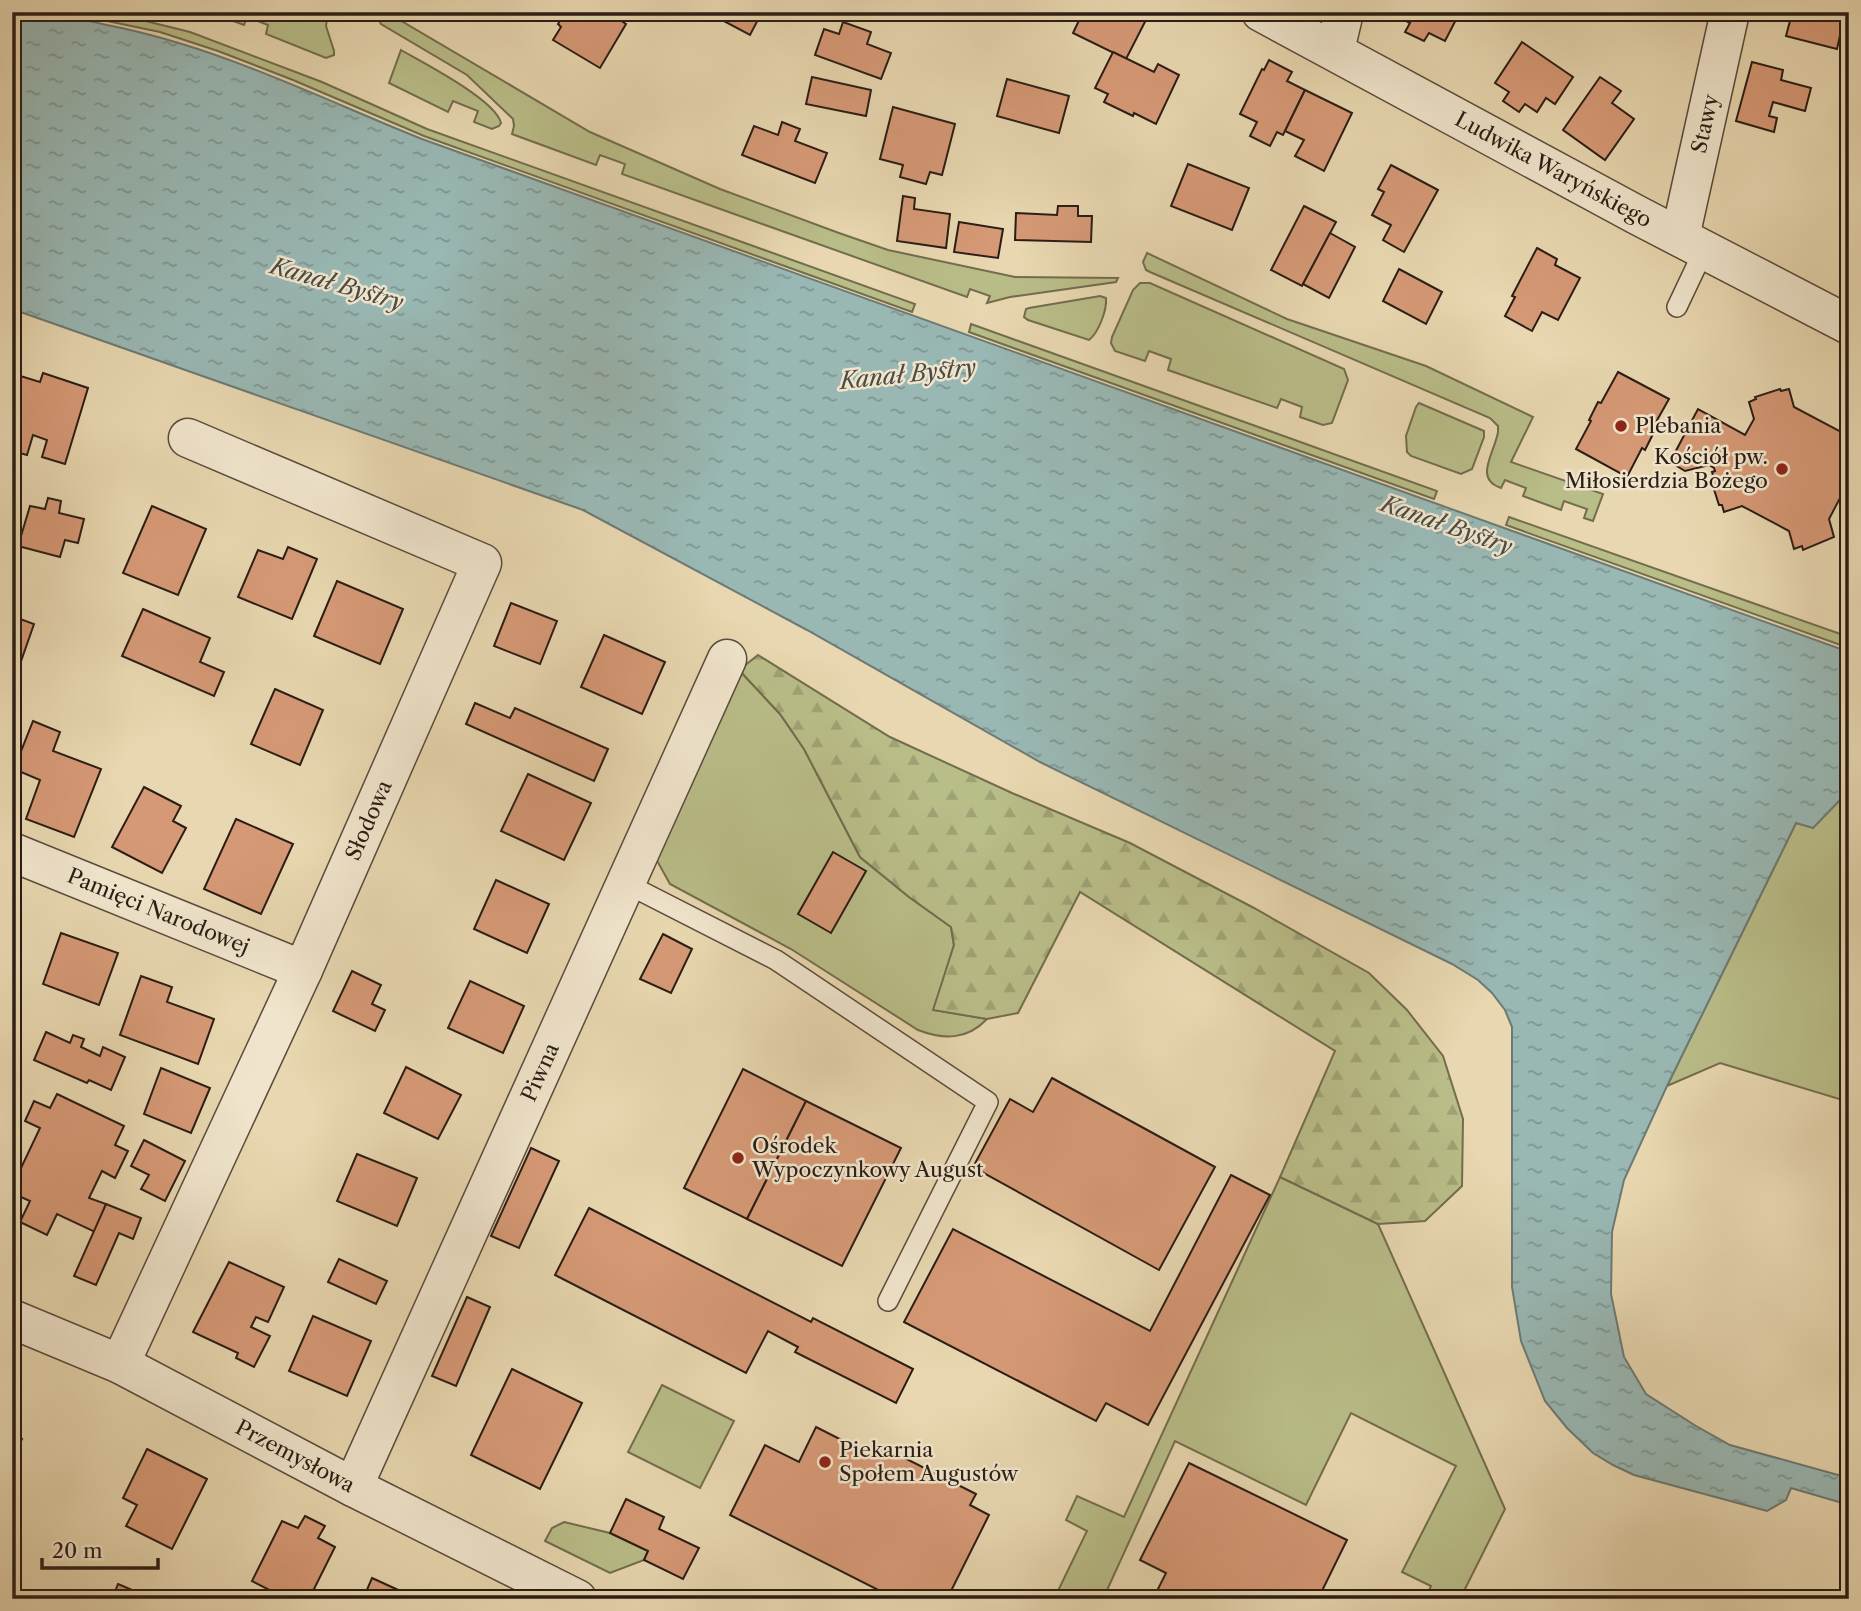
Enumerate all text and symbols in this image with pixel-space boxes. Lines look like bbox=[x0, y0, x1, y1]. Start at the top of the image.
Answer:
street label: Stawy bbox=[1686, 92, 1723, 155]
street label: Ludwika Waryńskiego bbox=[1451, 106, 1656, 232]
water label: Kanał Bystry bbox=[265, 251, 407, 316]
water label: Kanał Bystry bbox=[836, 353, 978, 395]
place label: Plebania bbox=[1635, 413, 1722, 438]
marker: Plebania bbox=[1613, 418, 1629, 434]
place label: Kościół pw. Miłosierdzia Bożego bbox=[1565, 444, 1768, 493]
marker: Kościół pw. Miłosierdzia Bożego bbox=[1774, 461, 1790, 477]
water label: Kanał Bystry bbox=[1376, 489, 1517, 561]
street label: Słodowa bbox=[340, 775, 397, 864]
street label: Pamięci Narodowej bbox=[64, 863, 253, 959]
street label: Piwna bbox=[516, 1038, 564, 1105]
place label: Ośrodek Wypoczynkowy August bbox=[751, 1133, 984, 1182]
marker: Ośrodek Wypoczynkowy August bbox=[730, 1150, 746, 1166]
street label: Przemysłowa bbox=[231, 1414, 360, 1498]
place label: Piekarnia Społem Augustów bbox=[839, 1437, 1019, 1486]
marker: Piekarnia Społem Augustów bbox=[817, 1454, 833, 1470]
scale bar bbox=[42, 1527, 158, 1571]
text: 20 m bbox=[52, 1538, 103, 1563]

